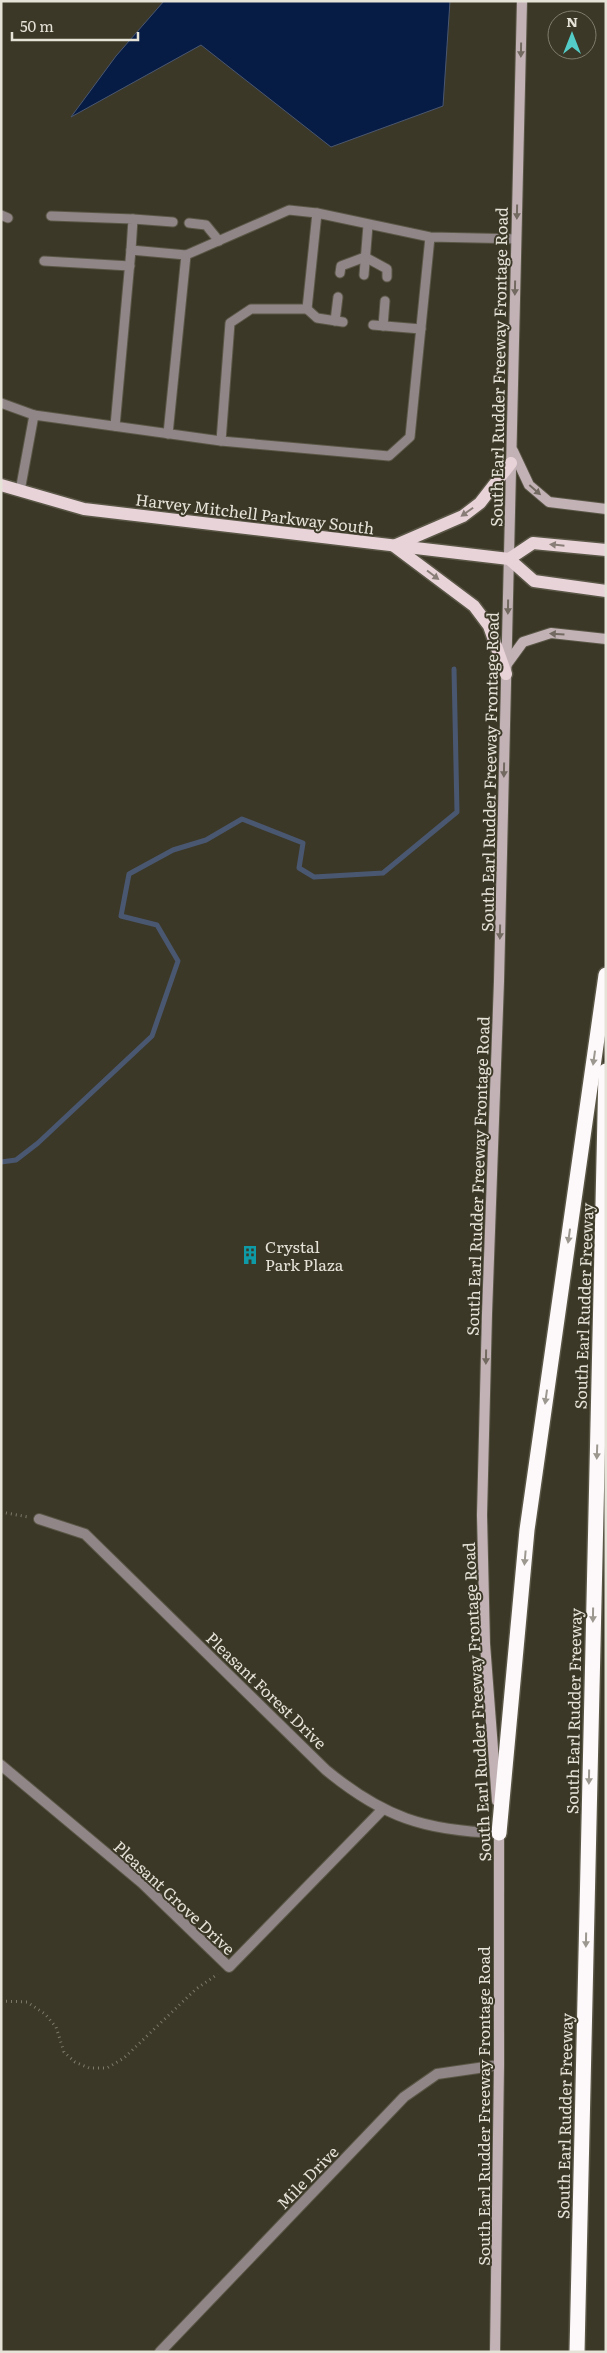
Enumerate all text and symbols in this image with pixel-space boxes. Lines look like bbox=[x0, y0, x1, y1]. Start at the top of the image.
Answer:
scale bar bbox=[12, 10, 139, 42]
north arrow bbox=[547, 10, 597, 60]
text: N bbox=[566, 11, 578, 31]
text: 50 m bbox=[20, 14, 54, 37]
one-way arrow bbox=[517, 42, 525, 58]
one-way arrow bbox=[512, 205, 520, 221]
street label: South Earl Rudder Freeway Frontage Road bbox=[483, 207, 513, 527]
one-way arrow bbox=[511, 280, 519, 296]
one-way arrow bbox=[528, 484, 541, 495]
street label: Harvey Mitchell Parkway South bbox=[134, 486, 376, 540]
one-way arrow bbox=[460, 507, 474, 517]
one-way arrow bbox=[549, 541, 565, 549]
one-way arrow bbox=[426, 570, 440, 580]
one-way arrow bbox=[504, 600, 512, 616]
street label: South Earl Rudder Freeway Frontage Road bbox=[474, 612, 504, 932]
one-way arrow bbox=[549, 630, 565, 638]
one-way arrow bbox=[500, 762, 508, 778]
one-way arrow bbox=[496, 924, 504, 940]
street label: South Earl Rudder Freeway Frontage Road bbox=[459, 1016, 495, 1336]
one-way arrow bbox=[590, 1050, 598, 1066]
street label: South Earl Rudder Freeway bbox=[567, 1202, 599, 1410]
one-way arrow bbox=[565, 1229, 573, 1245]
place label: Crystal Park Plaza bbox=[265, 1234, 344, 1276]
building icon: Crystal Park Plaza bbox=[239, 1244, 261, 1266]
one-way arrow bbox=[481, 1349, 489, 1365]
one-way arrow bbox=[542, 1390, 550, 1406]
one-way arrow bbox=[592, 1445, 600, 1461]
street label: South Earl Rudder Freeway Frontage Road bbox=[456, 1542, 496, 1862]
one-way arrow bbox=[520, 1551, 528, 1567]
street label: South Earl Rudder Freeway bbox=[559, 1607, 587, 1814]
one-way arrow bbox=[588, 1607, 596, 1623]
street label: Pleasant Forest Drive bbox=[201, 1626, 333, 1754]
one-way arrow bbox=[585, 1769, 593, 1785]
street label: Pleasant Grove Drive bbox=[109, 1834, 241, 1960]
one-way arrow bbox=[581, 1932, 589, 1948]
street label: South Earl Rudder Freeway Frontage Road bbox=[471, 1946, 495, 2266]
street label: South Earl Rudder Freeway bbox=[550, 2012, 578, 2219]
street label: Mile Drive bbox=[271, 2140, 343, 2214]

